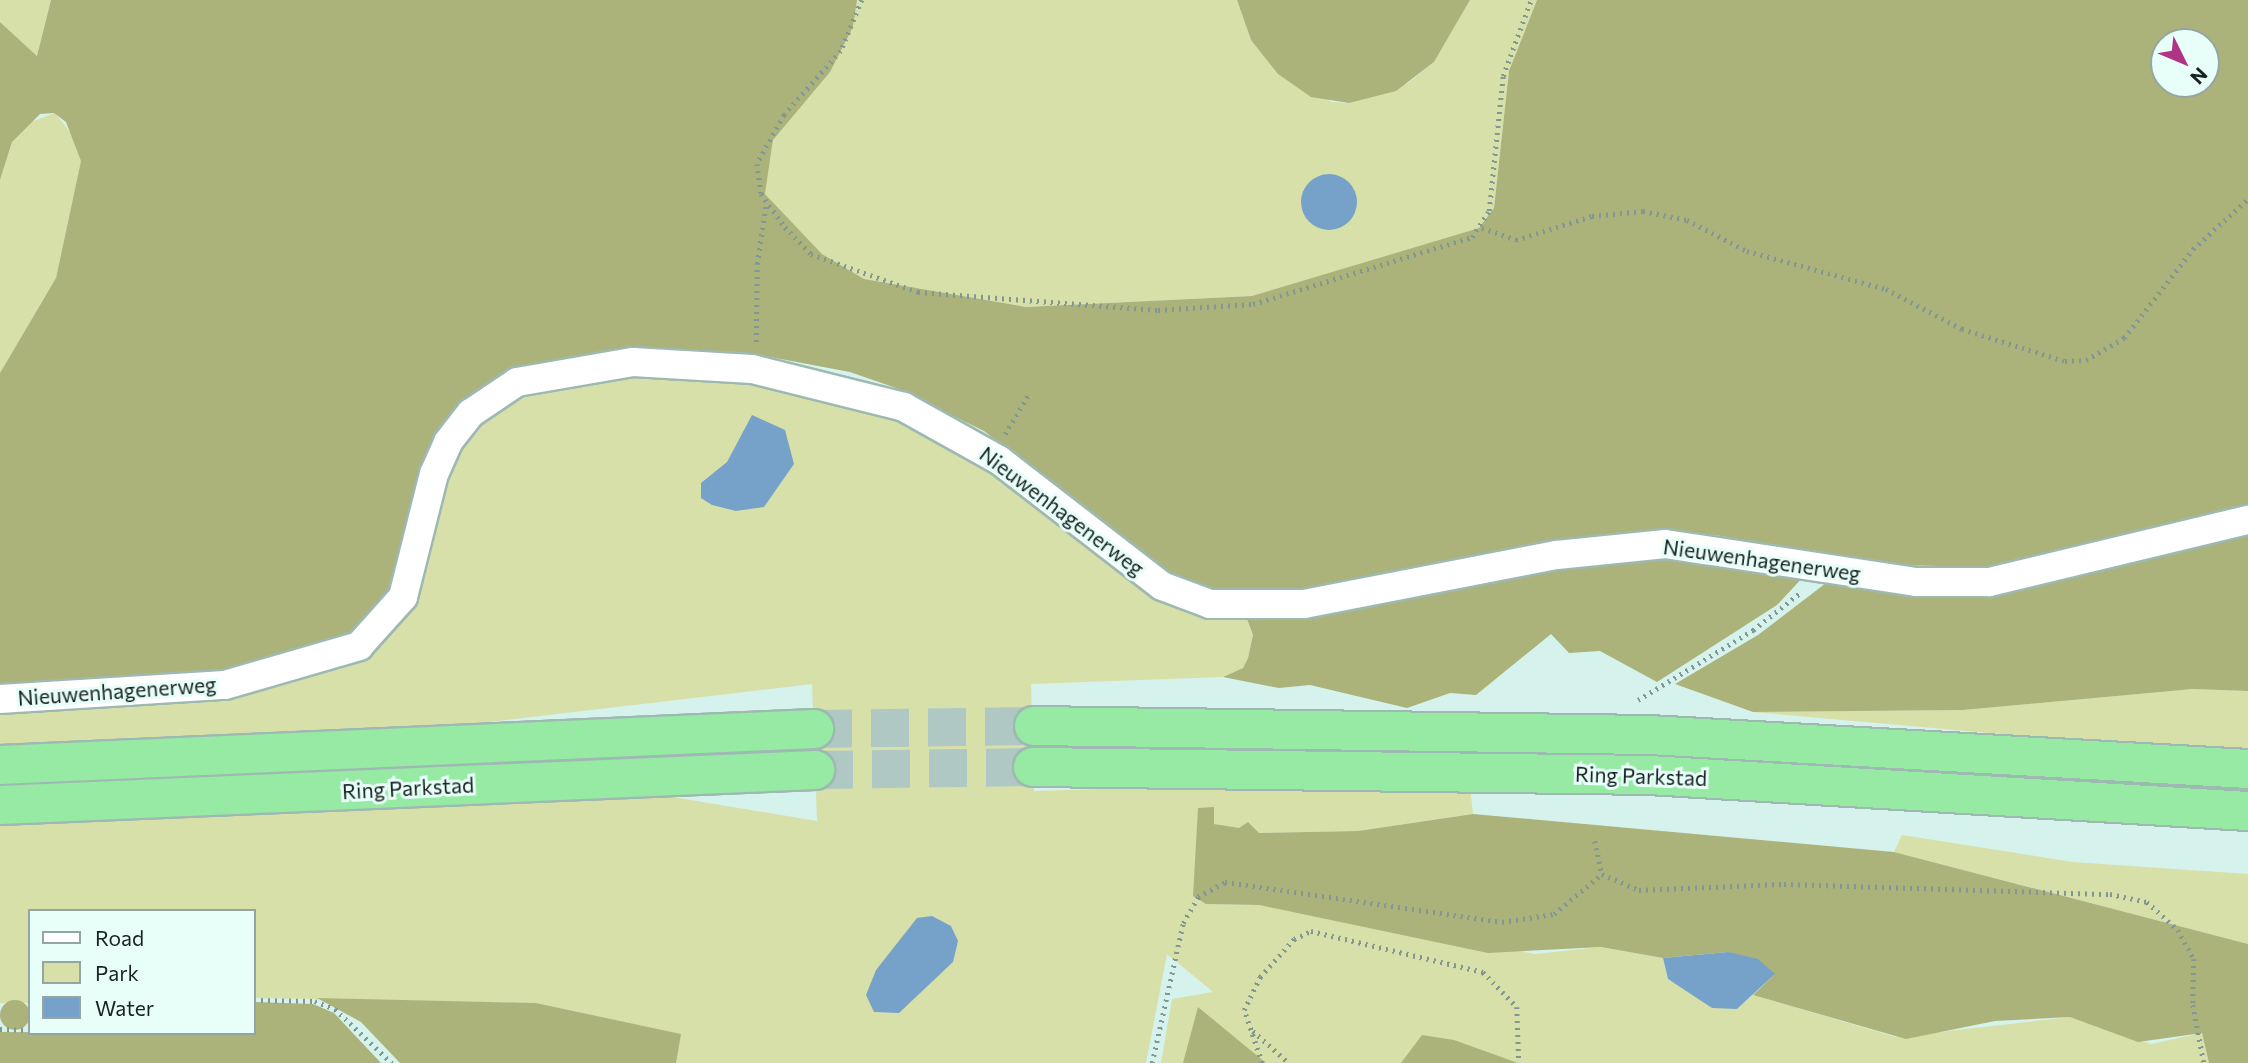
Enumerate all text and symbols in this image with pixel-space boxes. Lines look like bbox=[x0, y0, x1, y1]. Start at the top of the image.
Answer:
north arrow bbox=[2150, 28, 2220, 98]
text: N bbox=[2186, 63, 2213, 89]
street label: Nieuwenhagenerweg bbox=[975, 441, 1149, 581]
street label: Nieuwenhagenerweg bbox=[1662, 534, 1862, 586]
street label: Nieuwenhagenerweg bbox=[17, 671, 217, 711]
street label: Ring Parkstad bbox=[1575, 761, 1707, 791]
street label: Ring Parkstad bbox=[341, 772, 475, 804]
legend bbox=[28, 909, 256, 1035]
text: Road bbox=[95, 925, 144, 950]
text: Park bbox=[95, 960, 139, 985]
text: Water bbox=[95, 995, 154, 1020]

